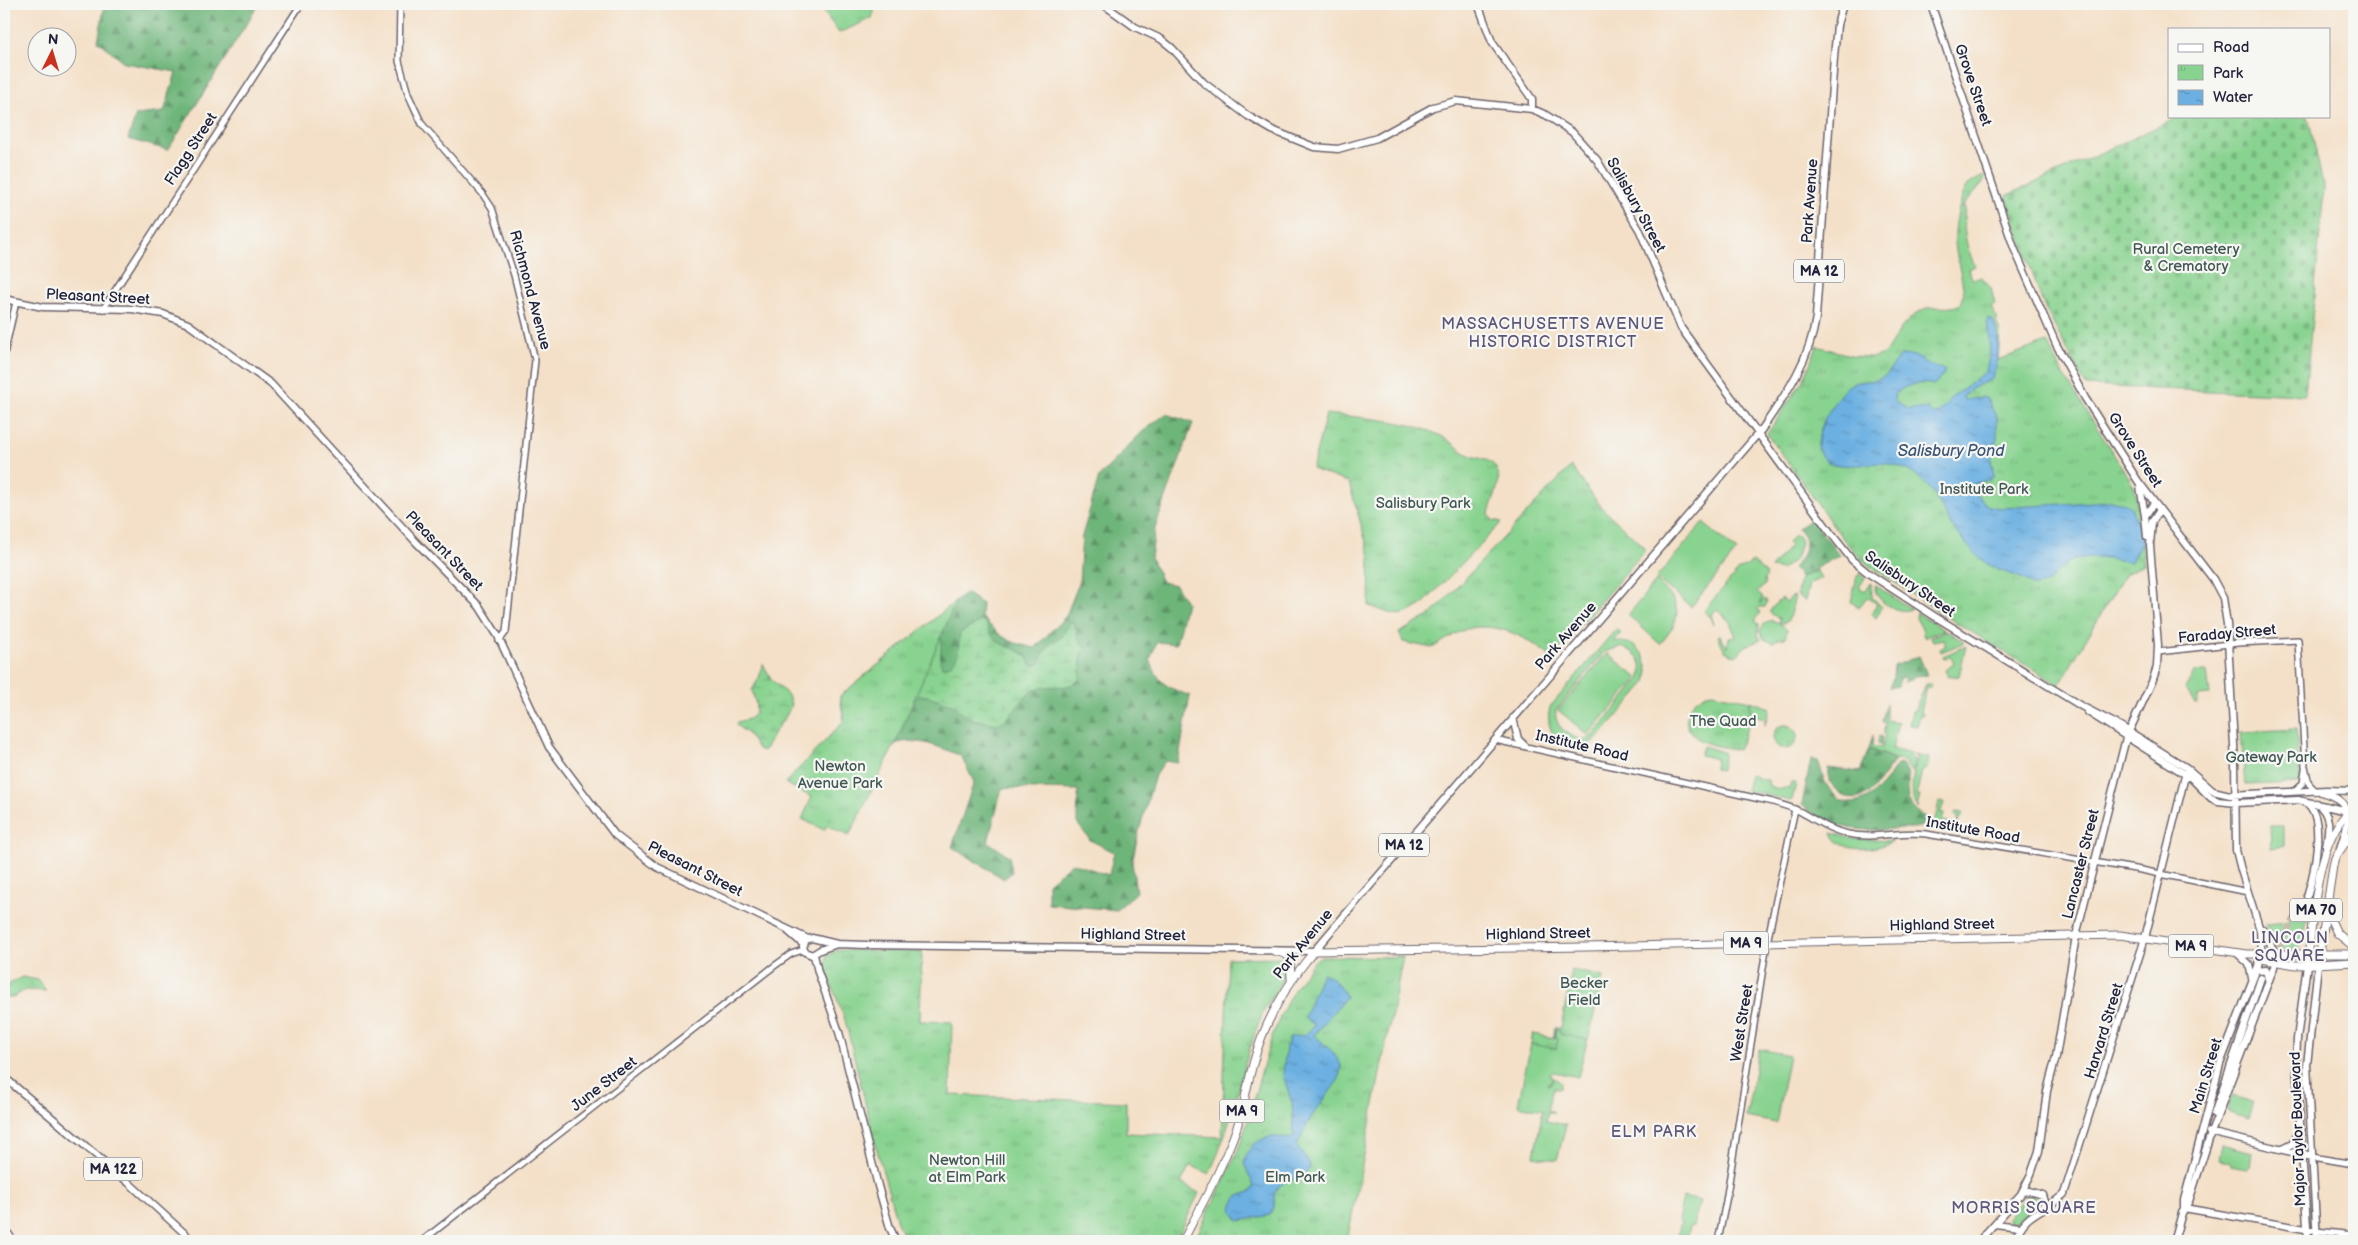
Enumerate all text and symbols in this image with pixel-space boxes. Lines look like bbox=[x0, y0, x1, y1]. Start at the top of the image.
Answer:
north arrow bbox=[28, 28, 78, 78]
legend bbox=[2168, 28, 2330, 118]
text: N bbox=[47, 31, 59, 48]
text: Road bbox=[2213, 38, 2249, 57]
street label: Grove Street bbox=[1950, 41, 1996, 129]
text: Park bbox=[2213, 64, 2244, 83]
text: Water bbox=[2213, 88, 2253, 107]
street label: Flagg Street bbox=[160, 109, 222, 189]
street label: Salisbury Street bbox=[1602, 154, 1670, 256]
street label: Park Avenue bbox=[1798, 158, 1822, 244]
street label: Richmond Avenue bbox=[505, 228, 555, 352]
park label: Rural Cemetery & Crematory bbox=[2133, 240, 2240, 276]
road number: MA 12 bbox=[1794, 260, 1844, 282]
street label: Pleasant Street bbox=[46, 285, 151, 309]
district label: MASSACHUSETTS AVENUE HISTORIC DISTRICT bbox=[1441, 315, 1665, 352]
street label: Grove Street bbox=[2104, 409, 2167, 491]
water label: Salisbury Pond bbox=[1898, 442, 2005, 461]
park label: Institute Park bbox=[1940, 480, 2029, 499]
park label: Salisbury Park bbox=[1376, 494, 1471, 513]
street label: Pleasant Street bbox=[401, 507, 487, 595]
street label: Salisbury Street bbox=[1861, 547, 1959, 622]
street label: Park Avenue bbox=[1531, 598, 1601, 674]
street label: Faraday Street bbox=[2177, 620, 2277, 648]
park label: The Quad bbox=[1690, 712, 1756, 731]
street label: Institute Road bbox=[1534, 726, 1630, 766]
park label: Gateway Park bbox=[2225, 748, 2317, 767]
park label: Newton Avenue Park bbox=[798, 757, 883, 793]
street label: Lancaster Street bbox=[2058, 807, 2104, 921]
street label: Institute Road bbox=[1925, 812, 2021, 848]
road number: MA 12 bbox=[1379, 834, 1429, 856]
street label: Pleasant Street bbox=[644, 837, 746, 901]
road number: MA 70 bbox=[2290, 898, 2342, 922]
street label: Park Avenue bbox=[1269, 905, 1337, 983]
street label: Highland Street bbox=[1889, 915, 1995, 935]
street label: Highland Street bbox=[1485, 924, 1591, 944]
street label: Highland Street bbox=[1080, 925, 1186, 945]
district label: LINCOLN SQUARE bbox=[2251, 929, 2329, 966]
road number: MA 9 bbox=[1724, 931, 1768, 954]
road number: MA 9 bbox=[2168, 934, 2214, 958]
park label: Becker Field bbox=[1560, 974, 1609, 1010]
street label: Harvard Street bbox=[2080, 980, 2128, 1081]
street label: West Street bbox=[1726, 982, 1758, 1063]
street label: Main Street bbox=[2185, 1035, 2227, 1116]
street label: Major Taylor Boulevard bbox=[2286, 1051, 2310, 1207]
street label: June Street bbox=[567, 1052, 641, 1116]
road number: MA 9 bbox=[1220, 1100, 1264, 1122]
district label: ELM PARK bbox=[1611, 1123, 1697, 1142]
park label: Newton Hill at Elm Park bbox=[929, 1151, 1006, 1187]
road number: MA 122 bbox=[84, 1158, 142, 1180]
park label: Elm Park bbox=[1265, 1168, 1326, 1187]
district label: MORRIS SQUARE bbox=[1951, 1199, 2097, 1218]

